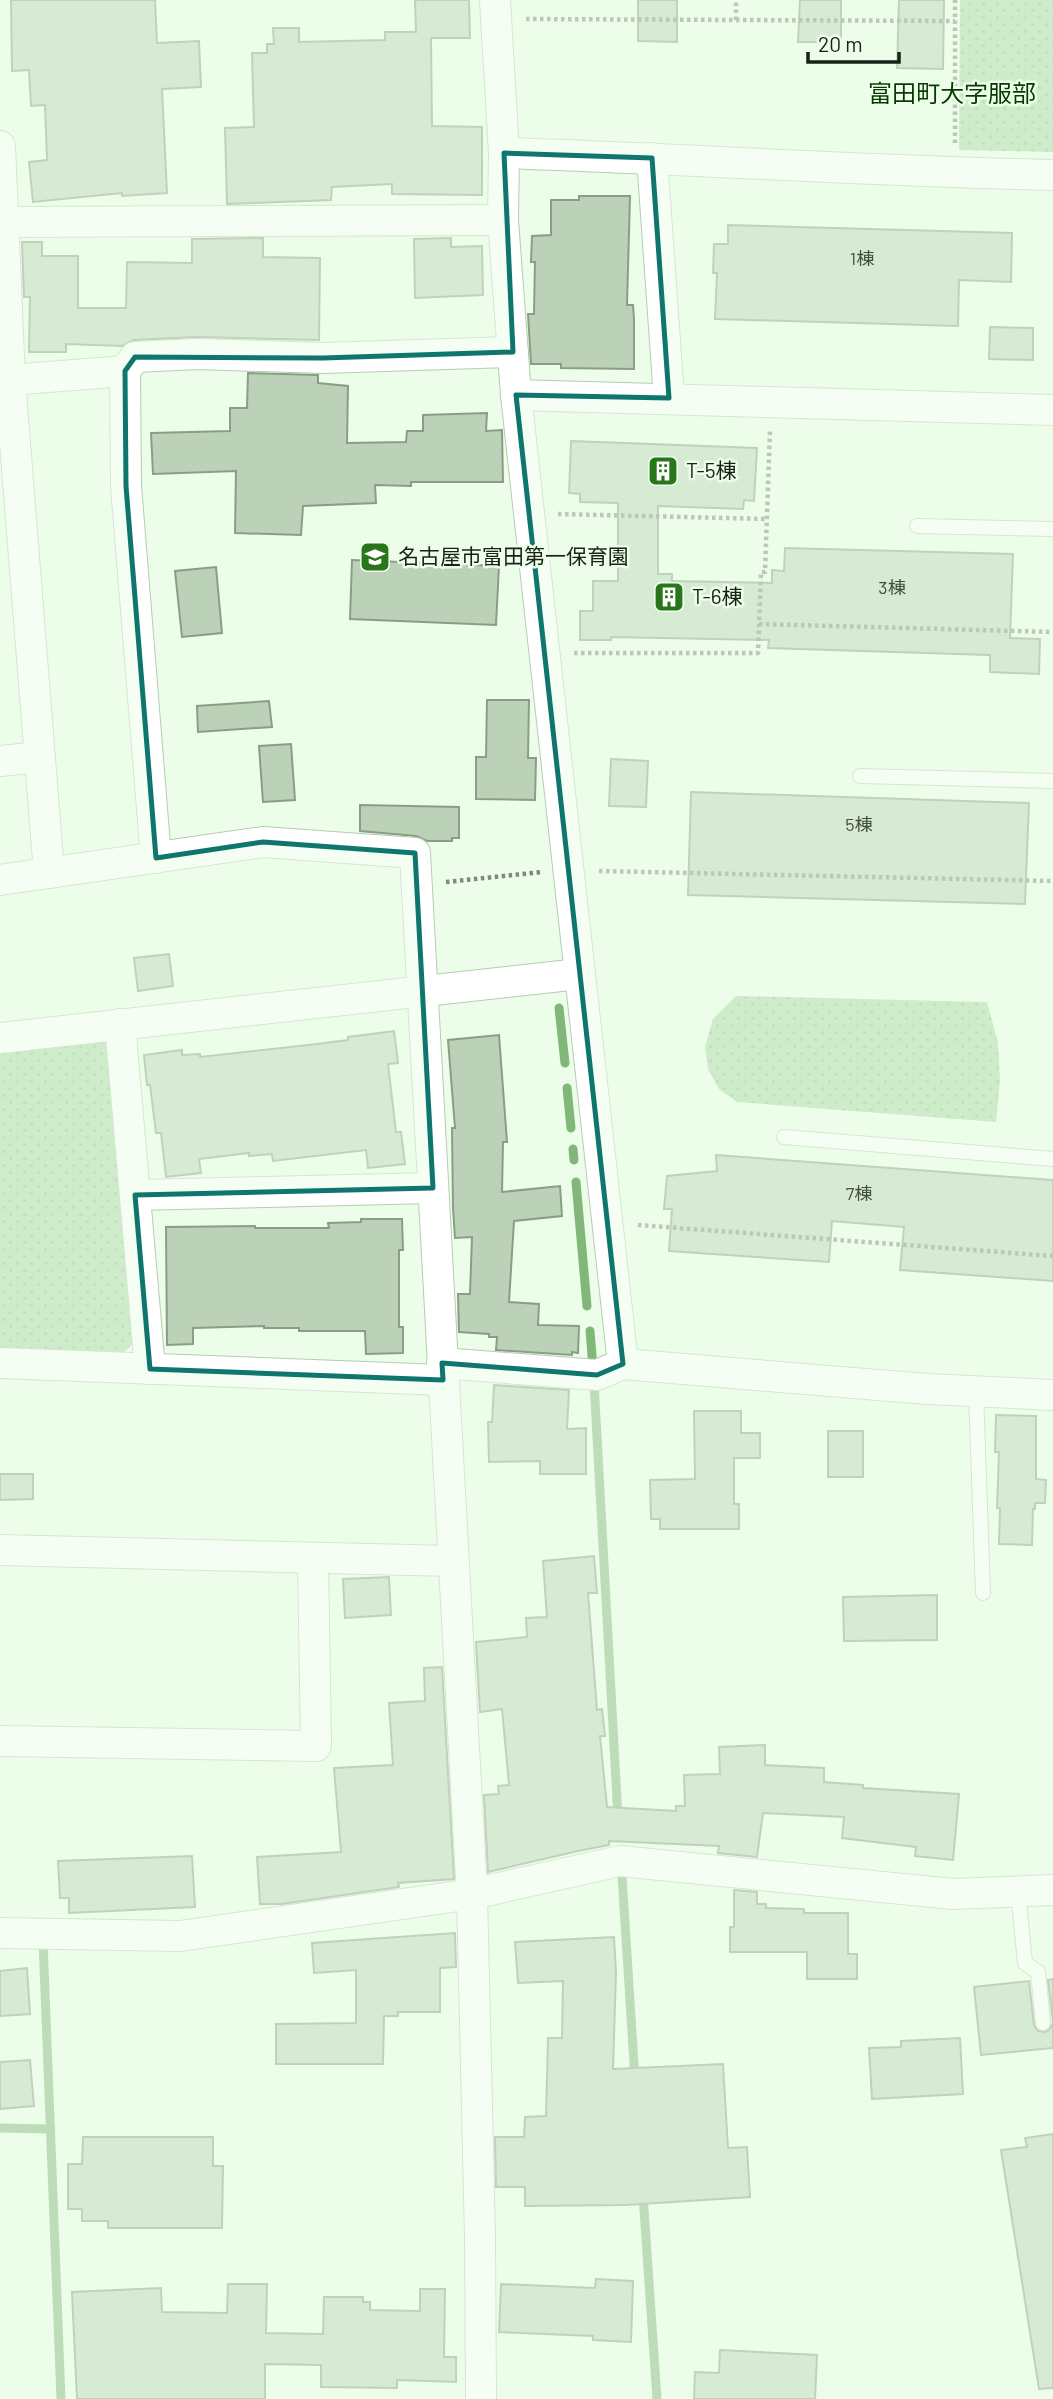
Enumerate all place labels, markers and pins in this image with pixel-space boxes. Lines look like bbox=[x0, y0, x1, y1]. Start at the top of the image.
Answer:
building icon: T-5棟 bbox=[646, 454, 680, 488]
place label: T-5棟 bbox=[686, 457, 737, 482]
school or university icon: 名古屋市富田第一保育園 bbox=[358, 540, 392, 574]
place label: 名古屋市富田第一保育園 bbox=[398, 543, 629, 568]
building icon: T-6棟 bbox=[652, 580, 686, 614]
place label: T-6棟 bbox=[692, 583, 743, 608]

